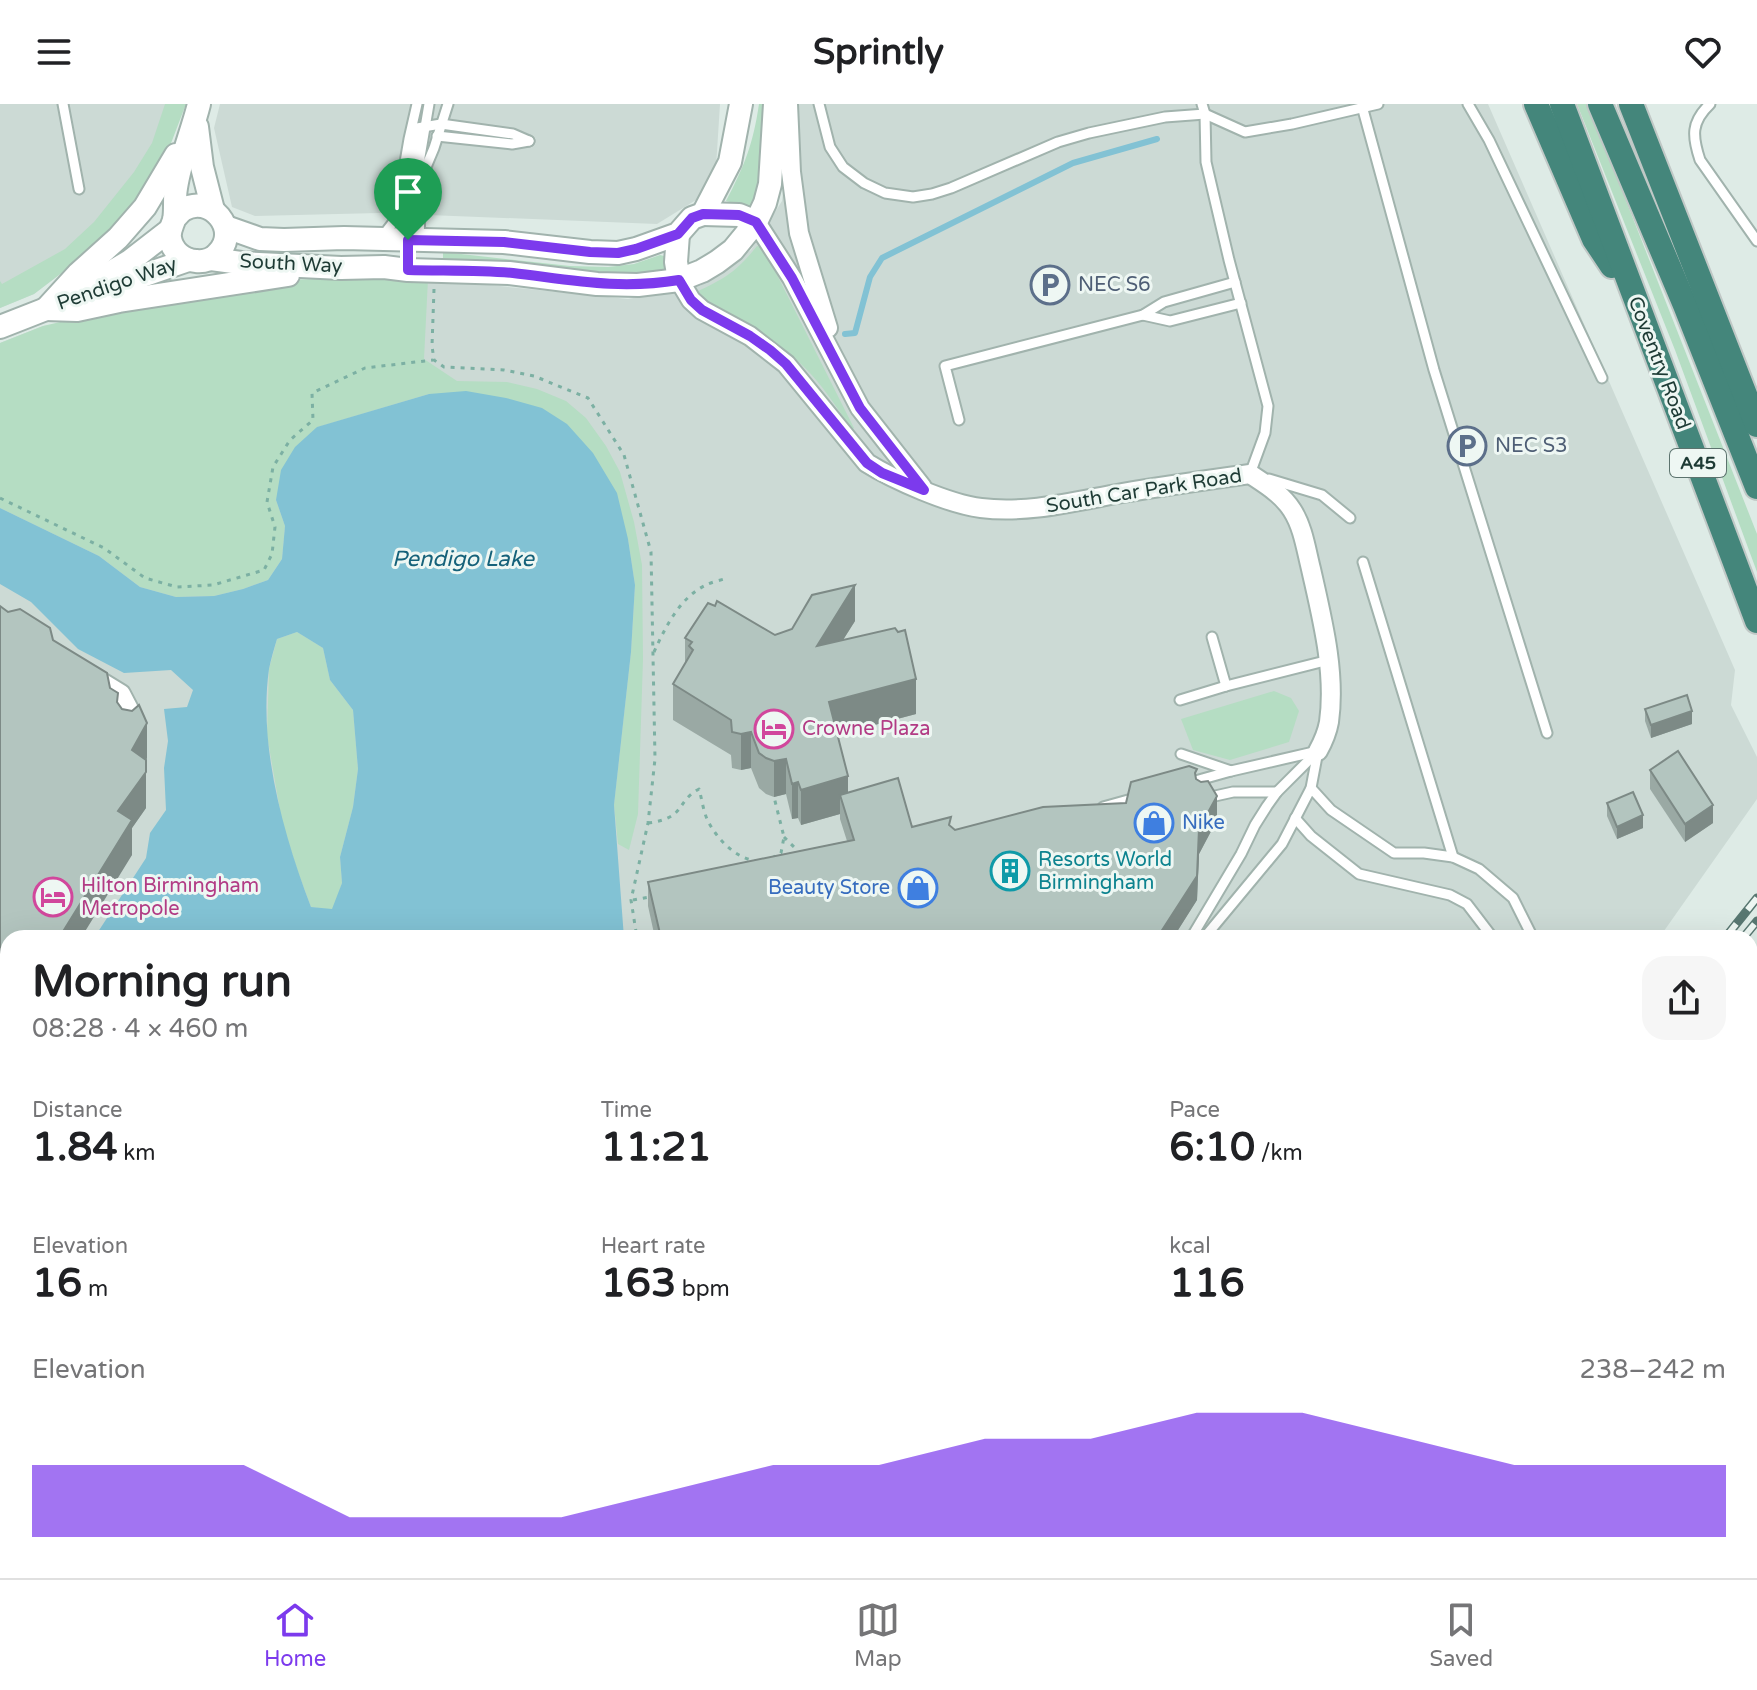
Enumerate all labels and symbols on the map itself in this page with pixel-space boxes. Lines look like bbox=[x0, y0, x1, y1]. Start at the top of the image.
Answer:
pin bbox=[374, 158, 442, 240]
street label: South Way bbox=[239, 249, 343, 279]
street label: Pendigo Way bbox=[54, 252, 180, 316]
parking icon: NEC S6 bbox=[1029, 264, 1071, 306]
place label: NEC S6 bbox=[1078, 273, 1151, 297]
street label: Coventry Road bbox=[1623, 293, 1695, 433]
parking icon: NEC S3 bbox=[1446, 425, 1488, 467]
place label: NEC S3 bbox=[1495, 434, 1568, 458]
road number: A45 bbox=[1670, 449, 1726, 477]
street label: South Car Park Road bbox=[1044, 464, 1244, 518]
water label: Pendigo Lake bbox=[392, 546, 536, 572]
hotel icon: Crowne Plaza bbox=[753, 708, 795, 750]
place label: Crowne Plaza bbox=[802, 717, 930, 741]
shop icon: Nike bbox=[1133, 802, 1175, 844]
place label: Nike bbox=[1182, 811, 1225, 835]
place label: Resorts World Birmingham bbox=[1038, 848, 1172, 895]
building icon: Resorts World Birmingham bbox=[989, 850, 1031, 892]
shop icon: Beauty Store bbox=[897, 867, 939, 909]
place label: Hilton Birmingham Metropole bbox=[81, 874, 259, 921]
hotel icon: Hilton Birmingham Metropole bbox=[32, 876, 74, 918]
place label: Beauty Store bbox=[768, 876, 890, 900]

